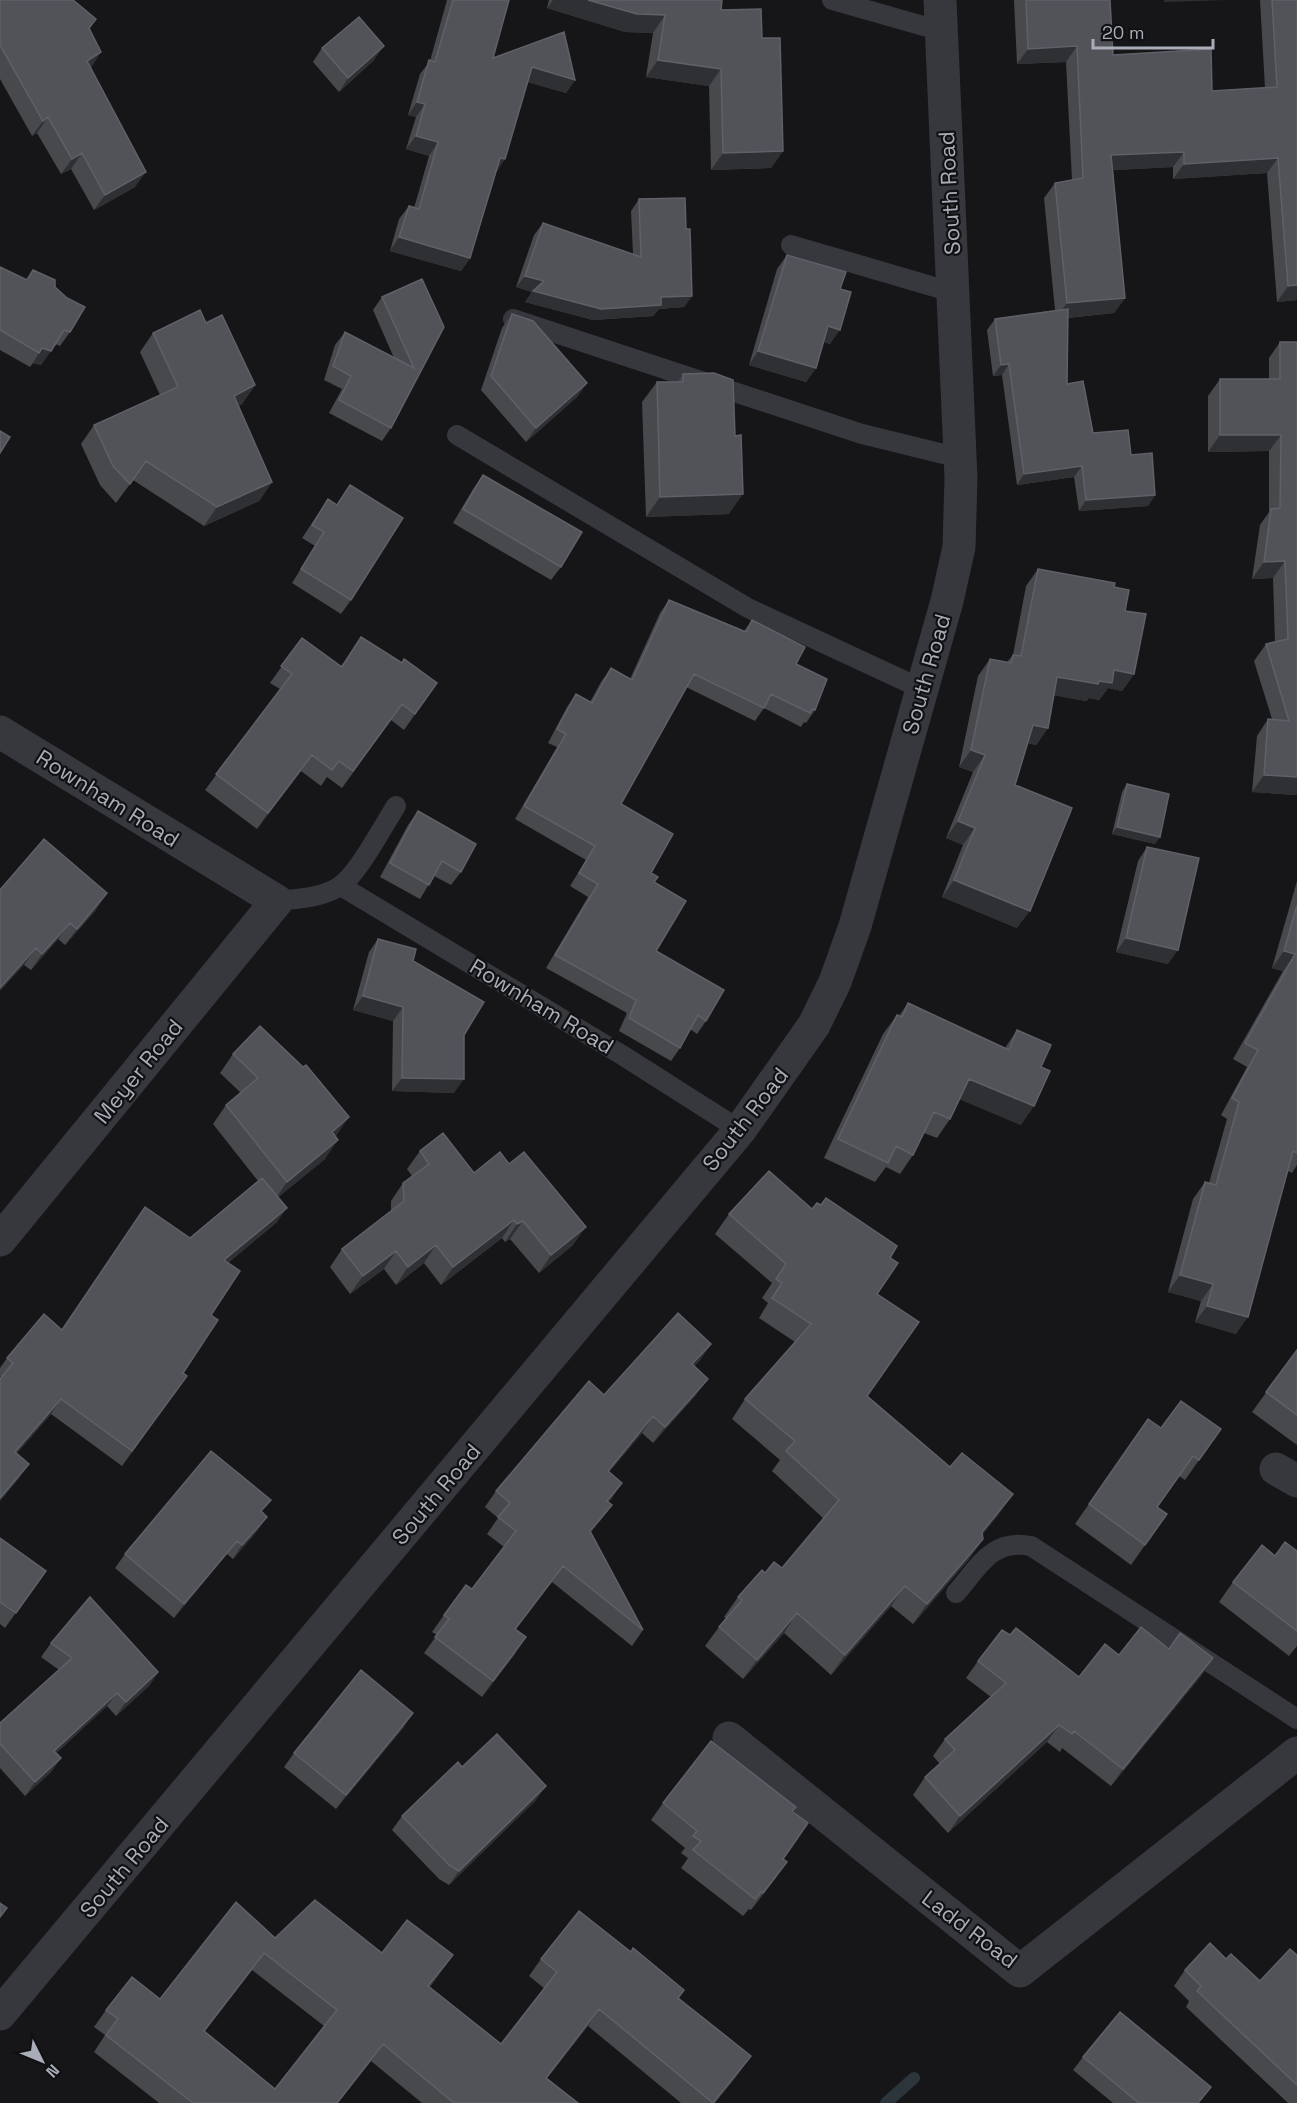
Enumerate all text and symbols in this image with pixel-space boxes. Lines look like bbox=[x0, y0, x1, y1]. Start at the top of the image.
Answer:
scale bar bbox=[1093, 12, 1213, 50]
text: 20 m bbox=[1102, 21, 1145, 44]
street label: South Road bbox=[932, 130, 966, 256]
street label: South Road bbox=[895, 611, 957, 737]
street label: Rownham Road bbox=[31, 743, 185, 853]
street label: Rownham Road bbox=[465, 952, 619, 1060]
street label: Meyer Road bbox=[87, 1013, 189, 1129]
street label: South Road bbox=[696, 1062, 794, 1176]
street label: South Road bbox=[385, 1438, 487, 1550]
street label: South Road bbox=[73, 1811, 175, 1923]
street label: Ladd Road bbox=[917, 1884, 1023, 1974]
north arrow bbox=[12, 2031, 72, 2091]
text: N bbox=[41, 2060, 64, 2082]

